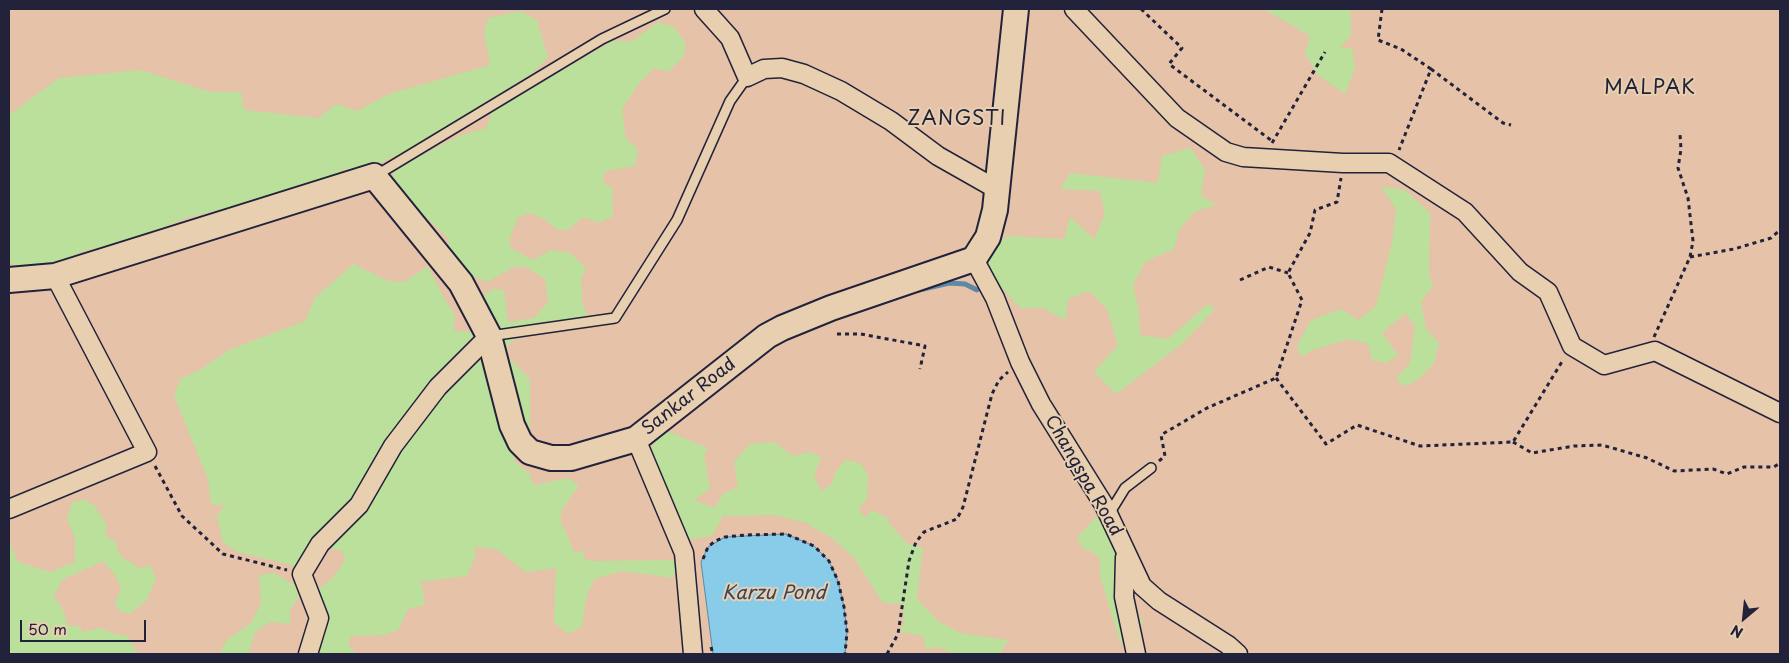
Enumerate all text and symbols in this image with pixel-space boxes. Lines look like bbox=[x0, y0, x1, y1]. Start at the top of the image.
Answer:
district label: MALPAK bbox=[1604, 76, 1696, 100]
district label: ZANGSTI bbox=[906, 107, 1008, 131]
street label: Sankar Road bbox=[638, 354, 740, 440]
street label: Changspa Road bbox=[1040, 412, 1126, 540]
water label: Karzu Pond bbox=[722, 583, 826, 605]
north arrow bbox=[1719, 593, 1769, 643]
scale bar bbox=[22, 610, 149, 642]
text: 50 m bbox=[28, 617, 67, 640]
text: N bbox=[1727, 620, 1747, 644]

